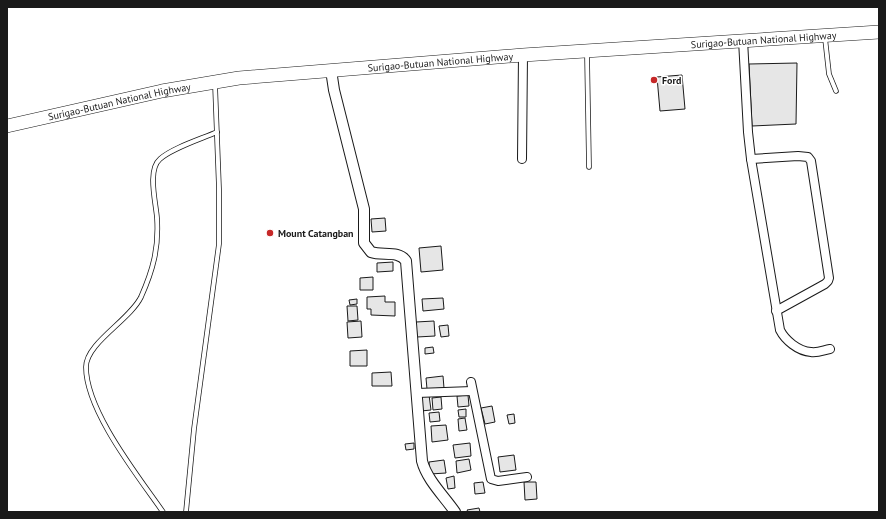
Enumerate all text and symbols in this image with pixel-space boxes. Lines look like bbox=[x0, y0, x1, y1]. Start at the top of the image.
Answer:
street label: Surigao-Butuan National Highway bbox=[690, 28, 837, 51]
street label: Surigao-Butuan National Highway bbox=[367, 49, 514, 74]
place label: Ford bbox=[662, 74, 681, 87]
marker: Ford bbox=[649, 75, 659, 85]
street label: Surigao-Butuan National Highway bbox=[47, 80, 192, 123]
place label: Mount Catangban bbox=[278, 227, 354, 240]
marker: Mount Catangban bbox=[265, 228, 275, 238]

